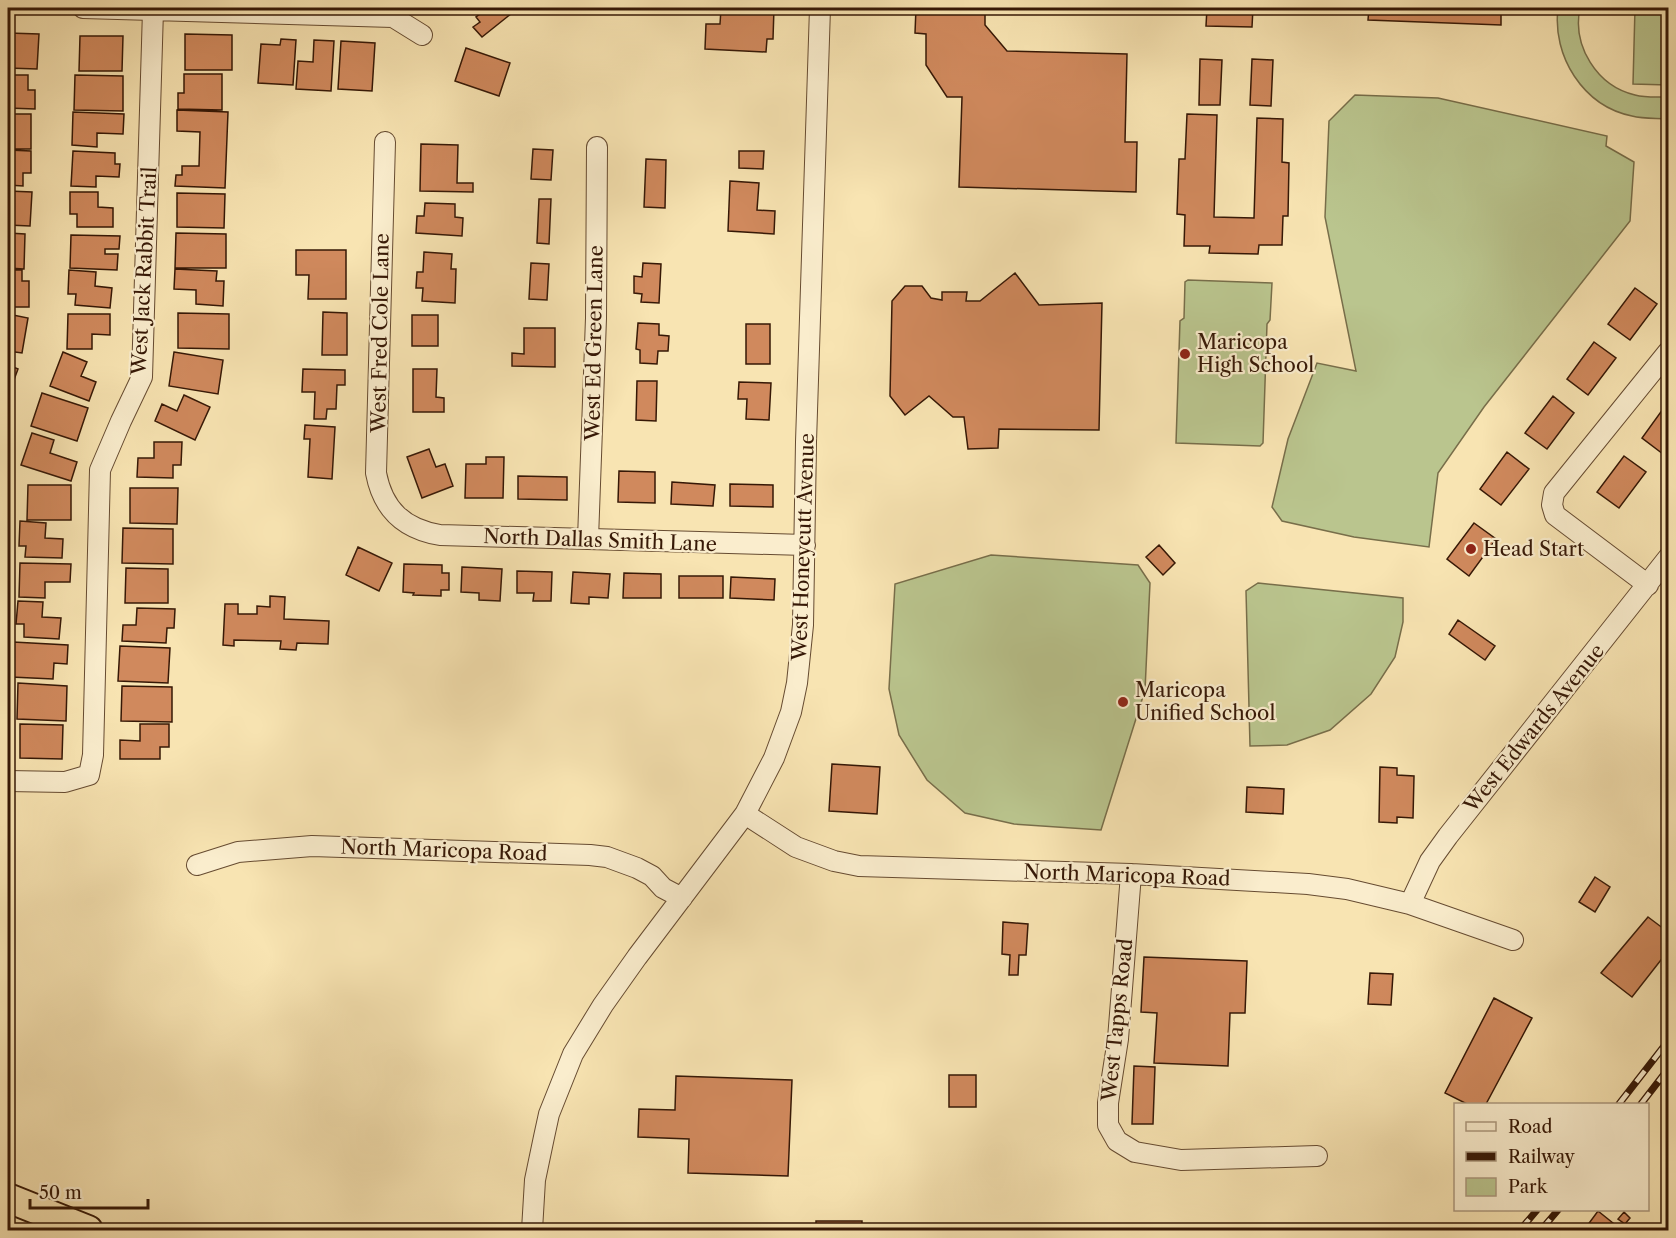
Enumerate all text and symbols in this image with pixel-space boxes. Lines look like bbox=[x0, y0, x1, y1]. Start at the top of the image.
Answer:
street label: West Jack Rabbit Trail bbox=[127, 166, 161, 377]
street label: West Fred Cole Lane bbox=[366, 233, 394, 434]
street label: West Ed Green Lane bbox=[580, 245, 608, 442]
place label: Maricopa High School bbox=[1197, 330, 1314, 377]
marker: Maricopa High School bbox=[1178, 347, 1192, 361]
street label: West Honeycutt Avenue bbox=[787, 433, 819, 662]
street label: North Dallas Smith Lane bbox=[483, 524, 717, 556]
place label: Head Start bbox=[1483, 537, 1584, 561]
marker: Head Start bbox=[1464, 542, 1478, 556]
street label: West Edwards Avenue bbox=[1458, 639, 1609, 818]
place label: Maricopa Unified School bbox=[1135, 678, 1275, 725]
marker: Maricopa Unified School bbox=[1116, 695, 1130, 709]
street label: North Maricopa Road bbox=[340, 834, 548, 866]
street label: North Maricopa Road bbox=[1023, 859, 1231, 891]
street label: West Tapps Road bbox=[1096, 937, 1137, 1104]
legend bbox=[1454, 1103, 1649, 1211]
text: Road bbox=[1508, 1116, 1553, 1138]
text: Railway bbox=[1508, 1146, 1576, 1168]
scale bar bbox=[30, 1172, 148, 1210]
text: Park bbox=[1508, 1176, 1549, 1198]
text: 50 m bbox=[39, 1182, 82, 1204]

